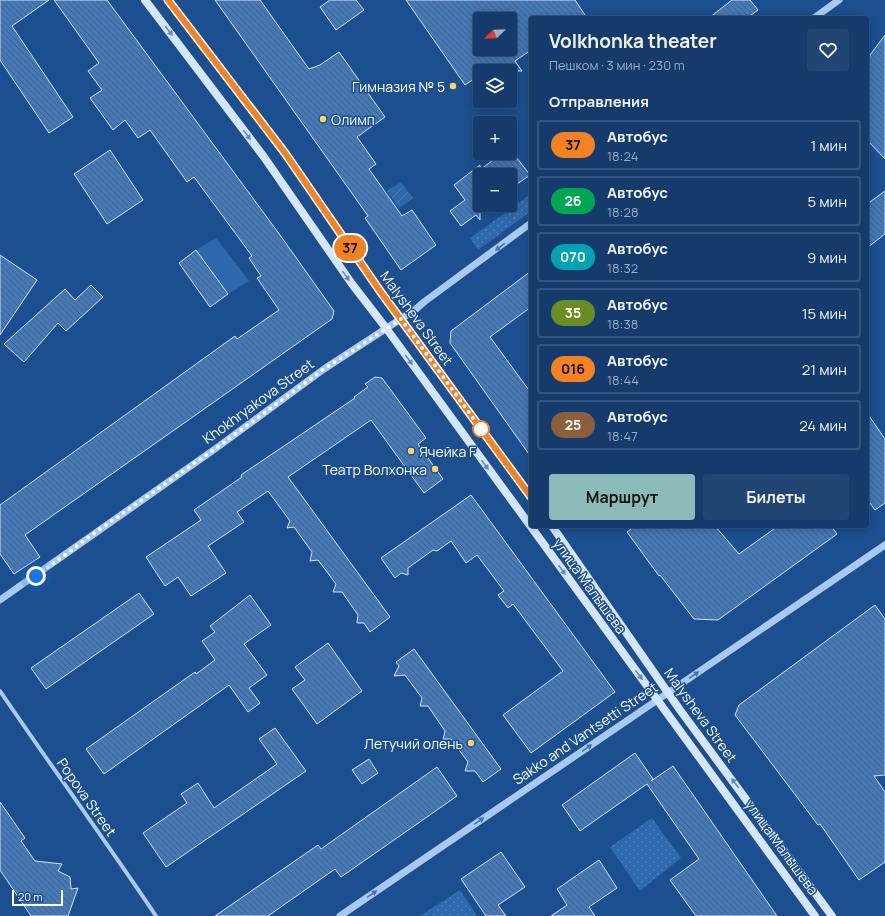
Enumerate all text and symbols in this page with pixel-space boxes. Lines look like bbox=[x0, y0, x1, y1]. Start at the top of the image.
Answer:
north arrow bbox=[473, 12, 517, 56]
map controls bbox=[473, 12, 517, 212]
one-way arrow bbox=[164, 26, 173, 37]
text: Volkhonka theater bbox=[549, 28, 717, 54]
button: heart bbox=[807, 29, 849, 71]
text: Пешком · 3 мин · 230 m bbox=[549, 56, 685, 74]
button: layers bbox=[473, 64, 517, 108]
place label: Гимназия № 5 bbox=[352, 77, 445, 96]
marker: Гимназия № 5 bbox=[448, 81, 458, 91]
text: Отправления bbox=[549, 91, 649, 112]
place label: Олимп bbox=[331, 110, 375, 129]
marker: Олимп bbox=[318, 114, 328, 124]
button: + bbox=[473, 116, 517, 160]
text: Автобус bbox=[607, 126, 668, 147]
one-way arrow bbox=[243, 130, 251, 140]
text: 37 bbox=[565, 135, 581, 154]
text: 1 мин bbox=[810, 135, 847, 156]
text: 18:24 bbox=[607, 147, 638, 165]
button: − bbox=[473, 168, 517, 212]
text: Автобус bbox=[607, 182, 668, 203]
text: 26 bbox=[564, 191, 582, 210]
text: 5 мин bbox=[808, 191, 847, 212]
text: 18:28 bbox=[607, 203, 638, 221]
line badge: 37 bbox=[332, 235, 368, 261]
text: 37 bbox=[342, 238, 358, 257]
text: Автобус bbox=[607, 238, 668, 259]
one-way arrow bbox=[494, 243, 505, 251]
text: 070 bbox=[560, 247, 586, 266]
text: 9 мин bbox=[807, 247, 847, 268]
text: 18:32 bbox=[607, 259, 638, 277]
street label: Malysheva Street bbox=[376, 267, 458, 369]
one-way arrow bbox=[342, 270, 350, 281]
text: Автобус bbox=[607, 294, 668, 315]
text: 35 bbox=[565, 303, 581, 322]
text: 15 мин bbox=[802, 303, 847, 324]
text: 18:38 bbox=[607, 315, 638, 333]
text: Автобус bbox=[607, 350, 668, 371]
street label: Khokhryakova Street bbox=[199, 354, 318, 448]
one-way arrow bbox=[405, 355, 413, 365]
text: 016 bbox=[561, 359, 585, 378]
text: 21 мин bbox=[802, 359, 847, 380]
text: 18:44 bbox=[607, 371, 639, 389]
text: Автобус bbox=[607, 406, 668, 427]
text: 25 bbox=[565, 415, 581, 434]
text: 24 мин bbox=[799, 415, 847, 436]
unlabelled marker bbox=[472, 420, 490, 438]
text: 18:47 bbox=[607, 427, 638, 445]
place label: Ячейка F bbox=[419, 442, 476, 461]
marker: Ячейка F bbox=[406, 446, 416, 456]
place label: Театр Волхонка bbox=[322, 460, 427, 479]
one-way arrow bbox=[481, 460, 489, 471]
marker: Театр Волхонка bbox=[430, 464, 440, 474]
button: Маршрут bbox=[549, 474, 695, 520]
button: Билеты bbox=[703, 474, 849, 520]
street label: улица Малышева bbox=[549, 535, 631, 637]
one-way arrow bbox=[558, 565, 566, 575]
your location bbox=[26, 566, 46, 586]
street label: Malysheva Street bbox=[660, 664, 742, 766]
one-way arrow bbox=[635, 669, 644, 680]
one-way arrow bbox=[689, 671, 699, 679]
street label: Sakko and Vantsetti Street bbox=[509, 677, 662, 789]
place label: Летучий олень bbox=[364, 734, 463, 753]
marker: Летучий олень bbox=[466, 738, 476, 748]
one-way arrow bbox=[582, 744, 592, 752]
street label: Popova Street bbox=[53, 754, 121, 840]
one-way arrow bbox=[730, 778, 739, 789]
street label: улица Малышева bbox=[741, 796, 823, 898]
one-way arrow bbox=[474, 817, 484, 825]
scale bar bbox=[12, 888, 63, 907]
text: 20 m bbox=[18, 889, 43, 904]
one-way arrow bbox=[367, 890, 377, 898]

